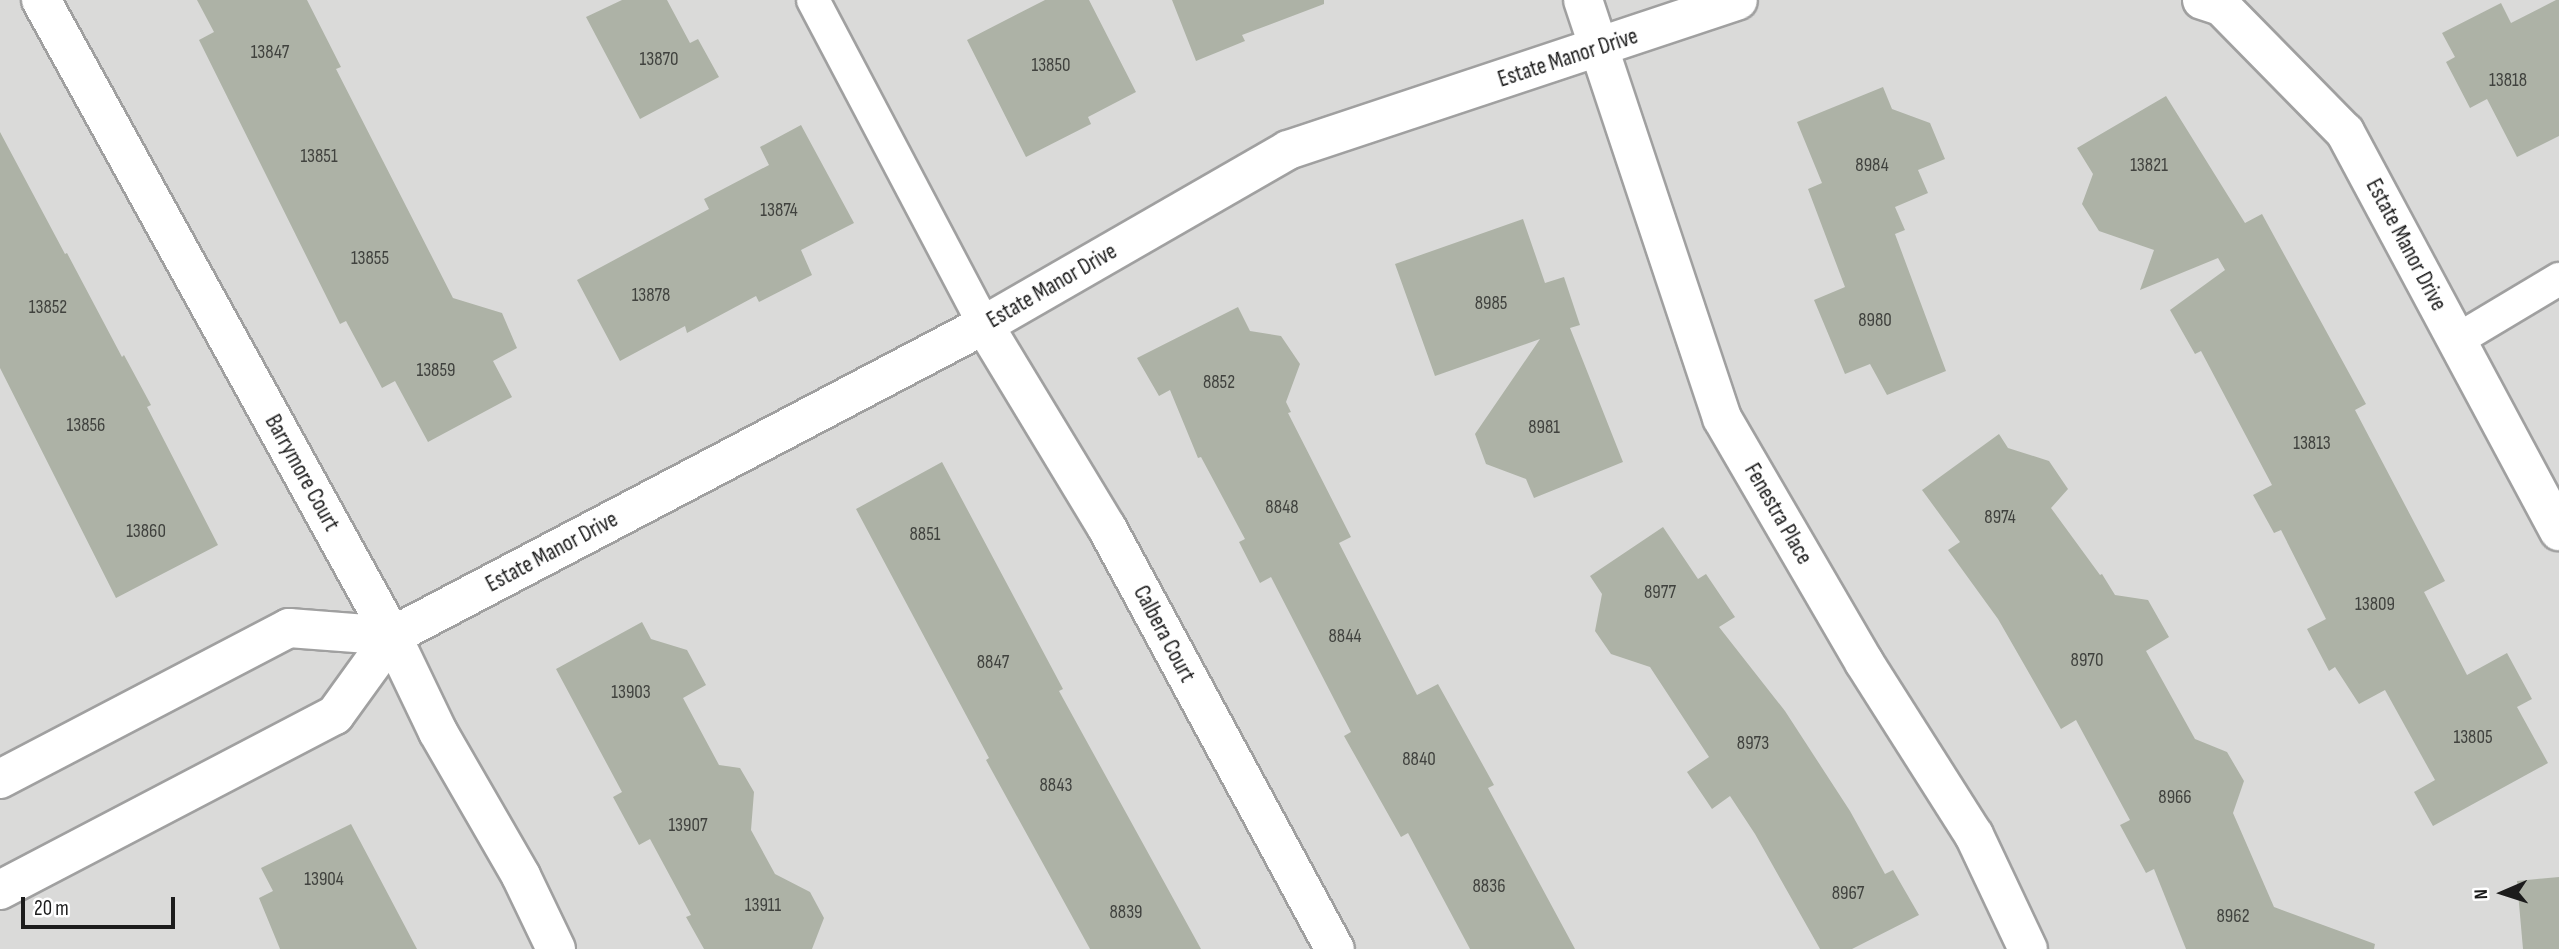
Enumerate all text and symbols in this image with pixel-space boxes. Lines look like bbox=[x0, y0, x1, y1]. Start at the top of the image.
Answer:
street label: Estate Manor Drive bbox=[1495, 22, 1641, 94]
house number: 13847 bbox=[251, 42, 289, 64]
house number: 13870 bbox=[640, 49, 678, 71]
house number: 13850 bbox=[1031, 55, 1071, 77]
house number: 13818 bbox=[2489, 70, 2527, 92]
house number: 13851 bbox=[300, 146, 338, 168]
house number: 8984 bbox=[1855, 155, 1889, 177]
house number: 13821 bbox=[2130, 155, 2168, 177]
street label: Estate Manor Drive bbox=[2360, 174, 2452, 316]
house number: 13874 bbox=[760, 200, 798, 222]
street label: Estate Manor Drive bbox=[982, 238, 1122, 334]
house number: 13855 bbox=[351, 248, 389, 270]
house number: 13878 bbox=[632, 285, 670, 307]
house number: 8985 bbox=[1475, 293, 1507, 315]
house number: 13852 bbox=[29, 297, 67, 319]
house number: 8980 bbox=[1858, 310, 1892, 332]
house number: 13859 bbox=[417, 360, 455, 382]
house number: 8852 bbox=[1203, 372, 1235, 394]
street label: Barrymore Court bbox=[259, 410, 345, 536]
house number: 13856 bbox=[67, 415, 105, 437]
house number: 8981 bbox=[1528, 417, 1560, 439]
house number: 13813 bbox=[2293, 433, 2331, 455]
street label: Fenestra Place bbox=[1738, 459, 1818, 569]
house number: 8848 bbox=[1265, 497, 1299, 519]
street label: Estate Manor Drive bbox=[481, 506, 623, 598]
house number: 8974 bbox=[1984, 507, 2016, 529]
house number: 13860 bbox=[126, 521, 166, 543]
house number: 8851 bbox=[910, 524, 940, 546]
street label: Calbera Court bbox=[1127, 581, 1201, 687]
house number: 8977 bbox=[1644, 582, 1676, 604]
house number: 13809 bbox=[2355, 594, 2395, 616]
house number: 8844 bbox=[1328, 626, 1362, 648]
house number: 8970 bbox=[2071, 650, 2103, 672]
house number: 8847 bbox=[977, 652, 1009, 674]
house number: 13903 bbox=[611, 682, 651, 704]
house number: 13805 bbox=[2453, 727, 2493, 749]
house number: 8973 bbox=[1737, 733, 1769, 755]
house number: 8840 bbox=[1402, 749, 1436, 771]
house number: 8843 bbox=[1039, 775, 1073, 797]
house number: 8966 bbox=[2158, 787, 2192, 809]
house number: 13907 bbox=[668, 815, 708, 837]
north arrow bbox=[2468, 858, 2538, 928]
house number: 13904 bbox=[304, 869, 344, 891]
house number: 8836 bbox=[1473, 876, 1505, 898]
scale bar bbox=[24, 883, 178, 927]
house number: 8967 bbox=[1832, 883, 1864, 905]
text: N bbox=[2470, 888, 2493, 900]
house number: 13911 bbox=[745, 895, 781, 917]
text: 20 m bbox=[34, 896, 69, 921]
house number: 8839 bbox=[1109, 902, 1143, 924]
house number: 8962 bbox=[2216, 906, 2250, 928]

